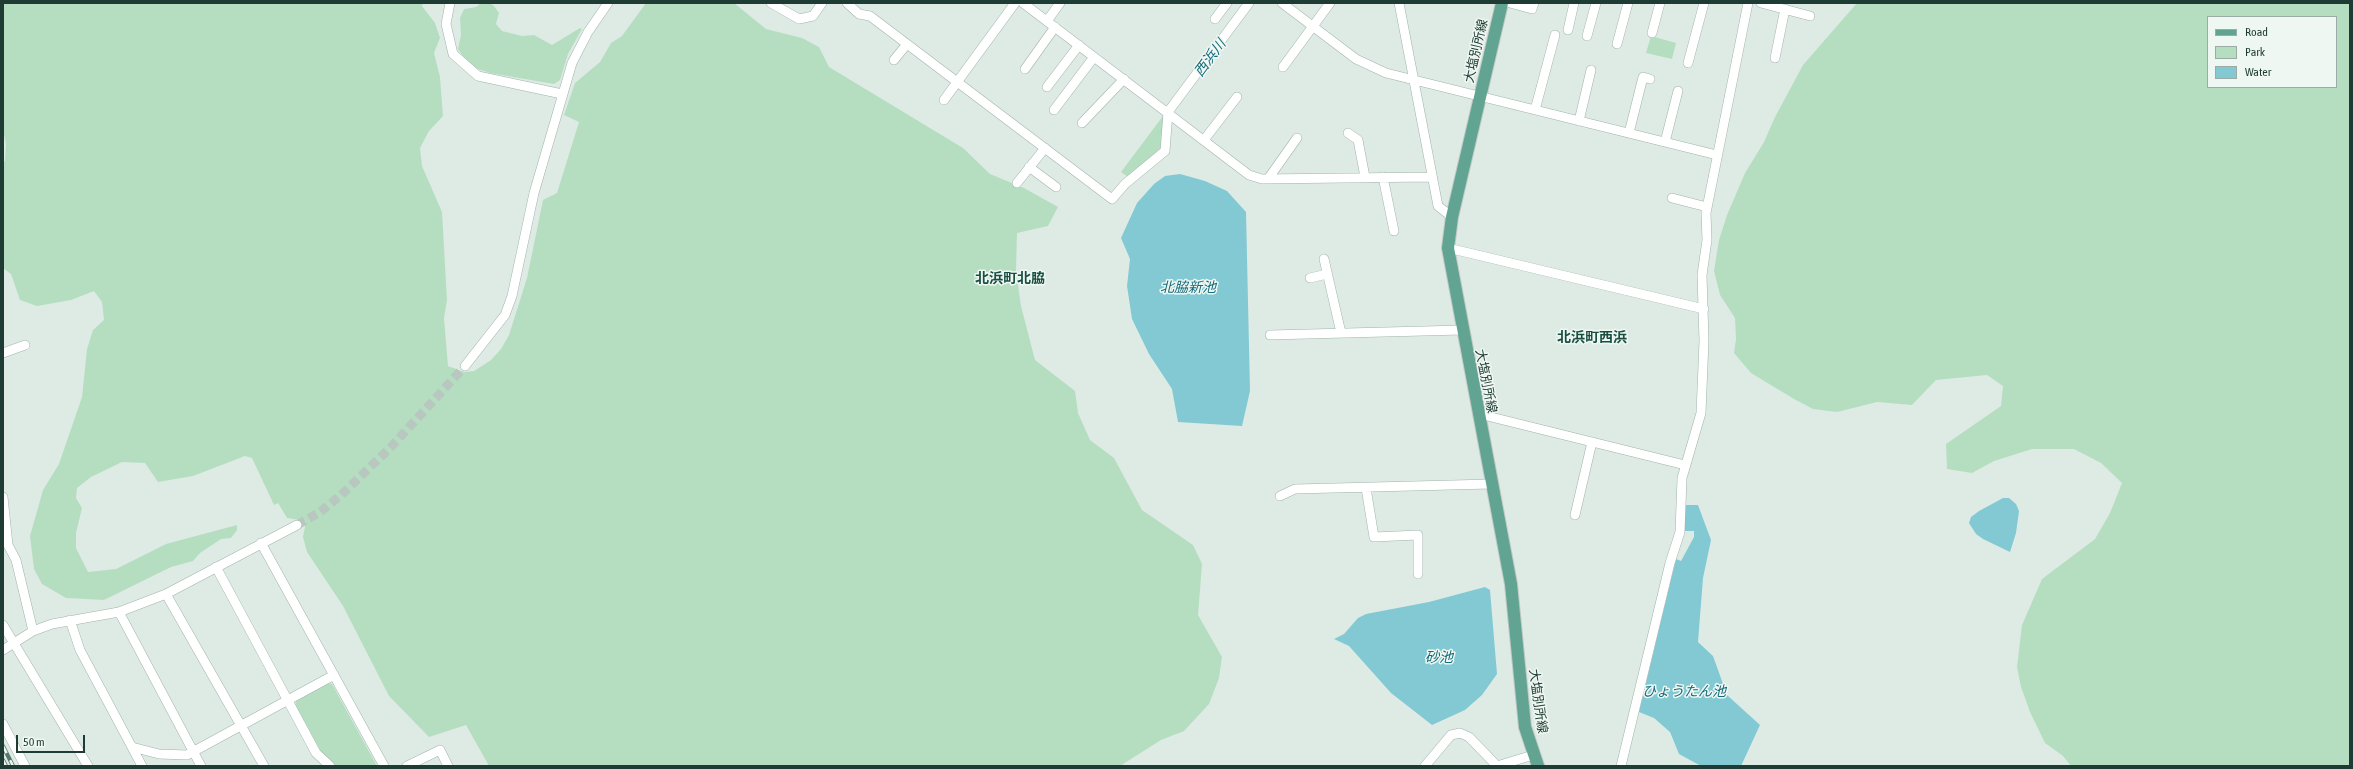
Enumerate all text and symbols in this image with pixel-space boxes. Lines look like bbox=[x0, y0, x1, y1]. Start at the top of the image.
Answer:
legend bbox=[2207, 16, 2337, 88]
street label: 大塩別所線 bbox=[1461, 18, 1491, 84]
text: Road bbox=[2245, 25, 2268, 39]
water label: 西浜川 bbox=[1191, 36, 1229, 80]
text: Park bbox=[2245, 45, 2265, 59]
text: Water bbox=[2245, 65, 2271, 79]
district label: 北浜町北脇 bbox=[975, 271, 1045, 287]
water label: 北脇新池 bbox=[1160, 280, 1216, 296]
district label: 北浜町西浜 bbox=[1557, 330, 1627, 346]
street label: 大塩別所線 bbox=[1472, 348, 1500, 414]
water label: 砂池 bbox=[1425, 650, 1453, 666]
street label: 大塩別所線 bbox=[1526, 668, 1550, 734]
water label: ひょうたん池 bbox=[1642, 684, 1726, 700]
scale bar bbox=[18, 727, 87, 753]
text: 50 m bbox=[23, 735, 45, 749]

